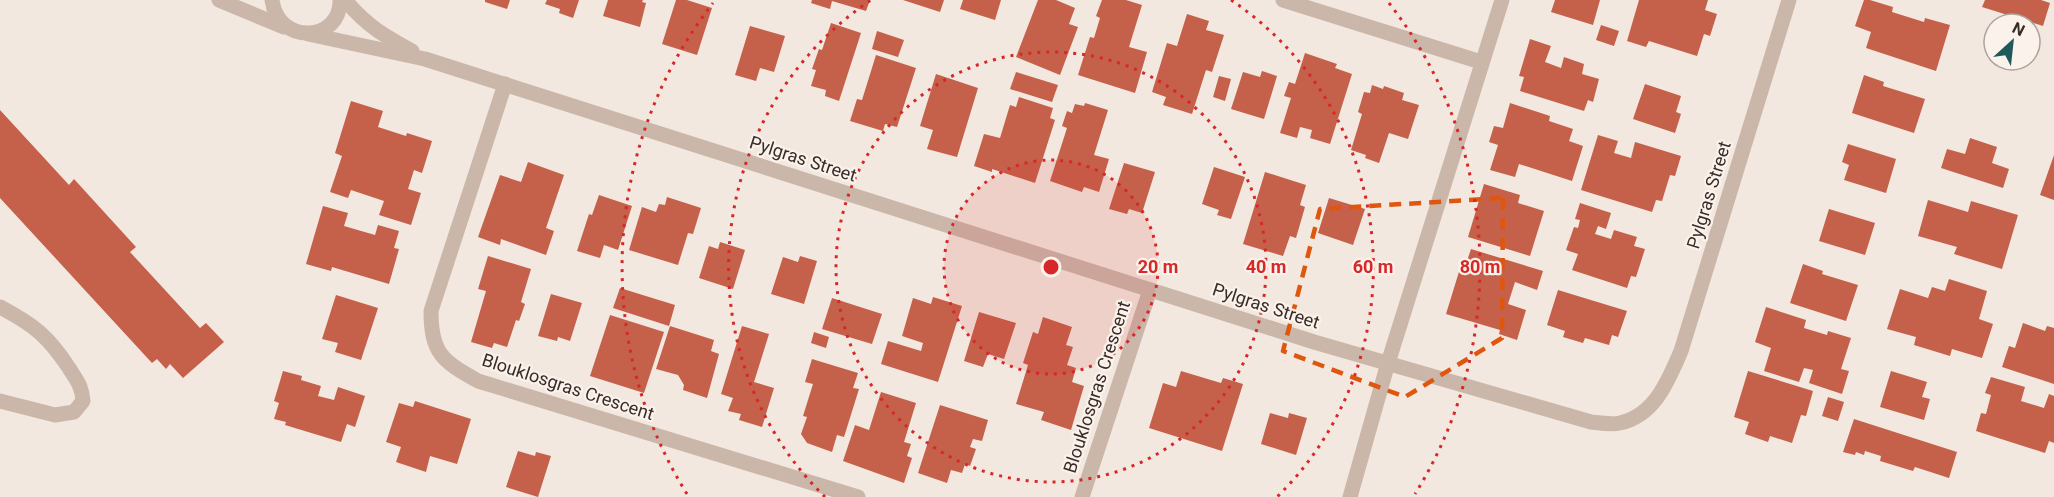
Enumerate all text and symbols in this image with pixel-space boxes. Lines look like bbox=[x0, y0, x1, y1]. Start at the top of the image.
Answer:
north arrow bbox=[1982, 12, 2042, 72]
text: N bbox=[2009, 18, 2028, 40]
street label: Pylgras Street bbox=[747, 131, 859, 186]
street label: Pylgras Street bbox=[1682, 138, 1735, 251]
text: 20 m bbox=[1138, 256, 1178, 277]
text: 40 m bbox=[1246, 256, 1286, 277]
text: 60 m bbox=[1353, 256, 1393, 277]
text: 80 m bbox=[1460, 256, 1500, 277]
centre of rings bbox=[1041, 257, 1061, 277]
street label: Pylgras Street bbox=[1210, 278, 1322, 333]
street label: Blouklosgras Crescent bbox=[1059, 298, 1134, 475]
street label: Blouklosgras Crescent bbox=[480, 349, 657, 424]

